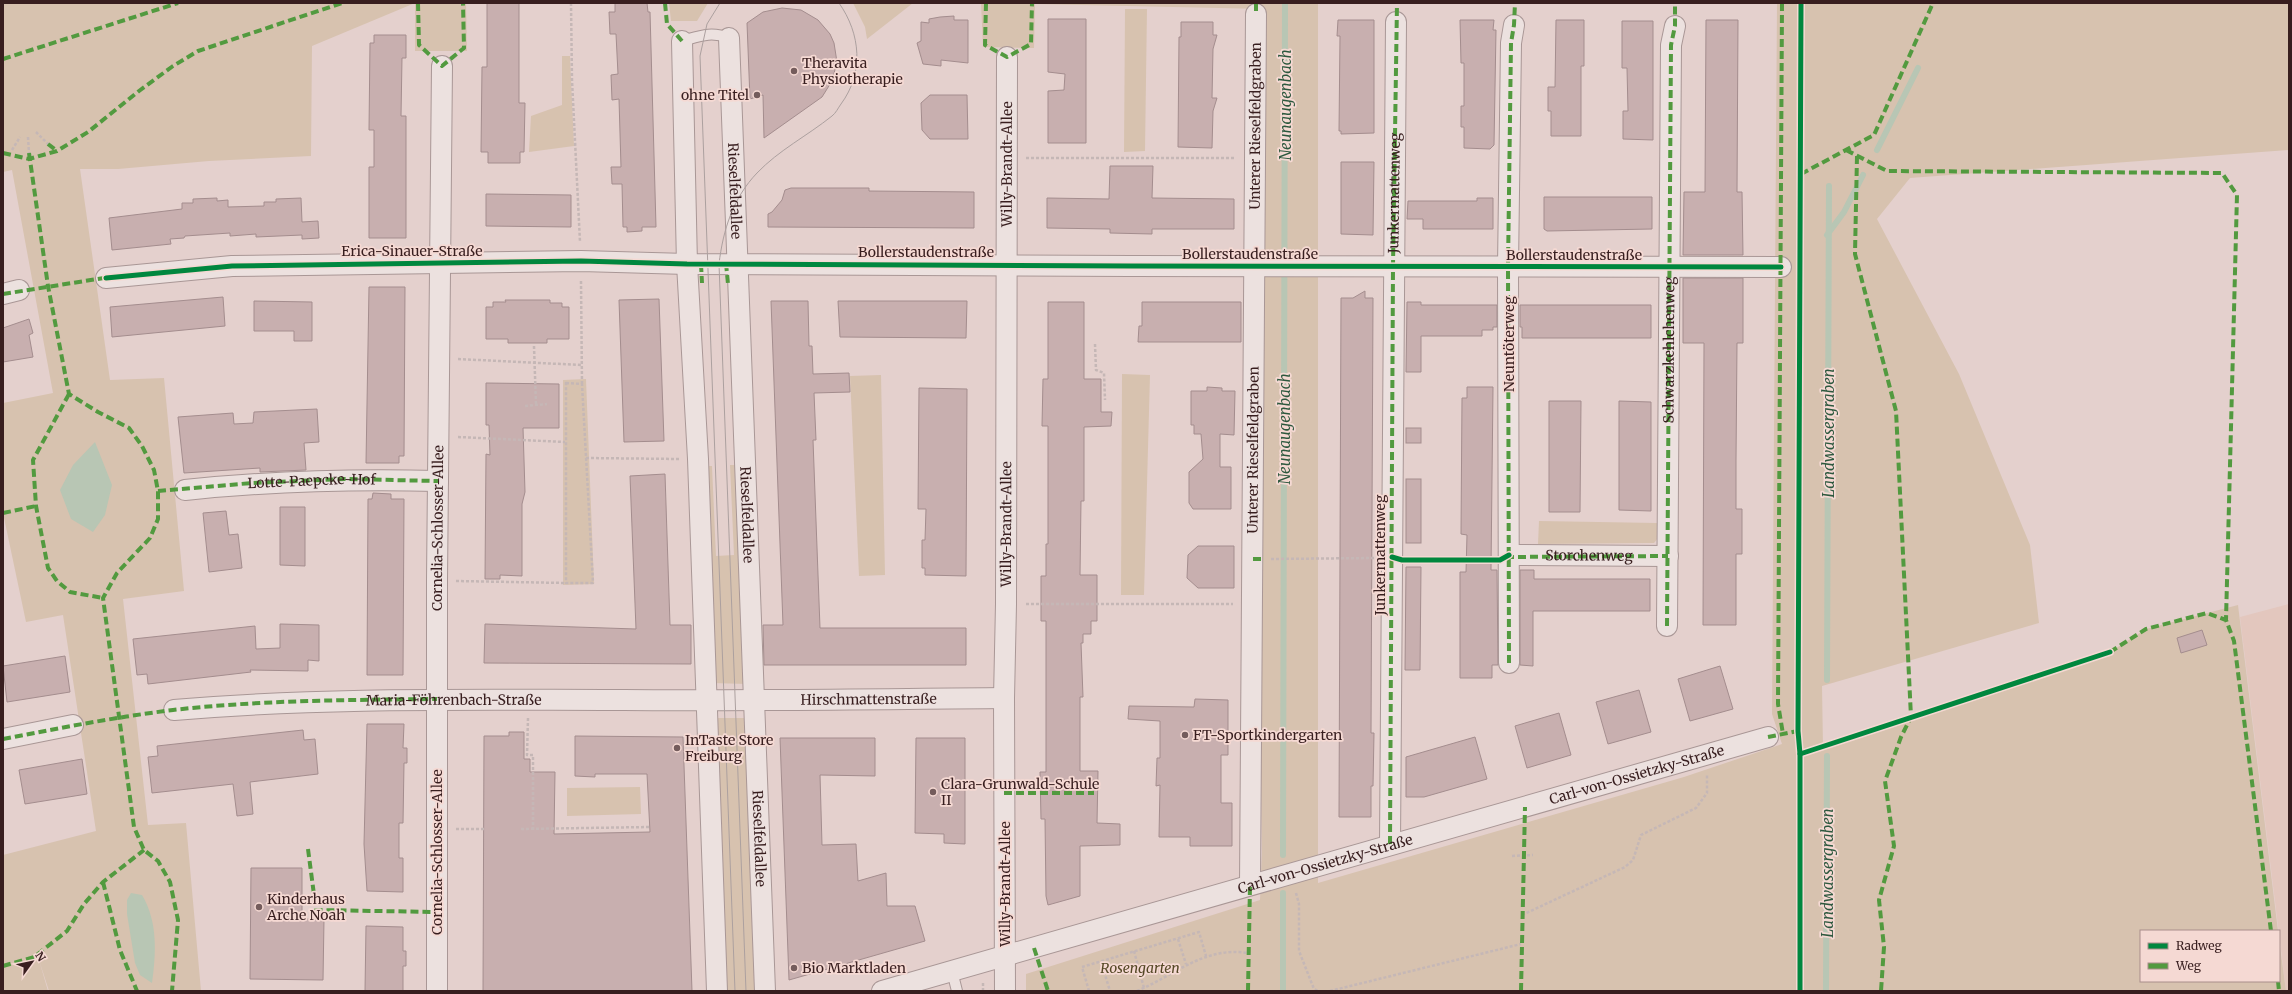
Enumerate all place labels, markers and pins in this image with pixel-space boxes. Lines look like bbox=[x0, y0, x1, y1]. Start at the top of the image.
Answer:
place label: Theravita Physiotherapie bbox=[802, 54, 903, 88]
marker: Theravita Physiotherapie bbox=[789, 66, 799, 76]
place label: ohne Titel bbox=[681, 86, 750, 104]
marker: ohne Titel bbox=[752, 90, 762, 100]
place label: FT-Sportkindergarten bbox=[1193, 726, 1342, 744]
marker: FT-Sportkindergarten bbox=[1180, 730, 1190, 740]
place label: InTaste Store Freiburg bbox=[685, 731, 773, 765]
marker: InTaste Store Freiburg bbox=[672, 743, 682, 753]
place label: Clara-Grunwald-Schule II bbox=[941, 775, 1099, 809]
marker: Clara-Grunwald-Schule II bbox=[928, 787, 938, 797]
place label: Kinderhaus Arche Noah bbox=[266, 890, 345, 924]
marker: Kinderhaus Arche Noah bbox=[254, 902, 264, 912]
place label: Bio Marktladen bbox=[802, 959, 906, 977]
marker: Bio Marktladen bbox=[789, 963, 799, 973]

